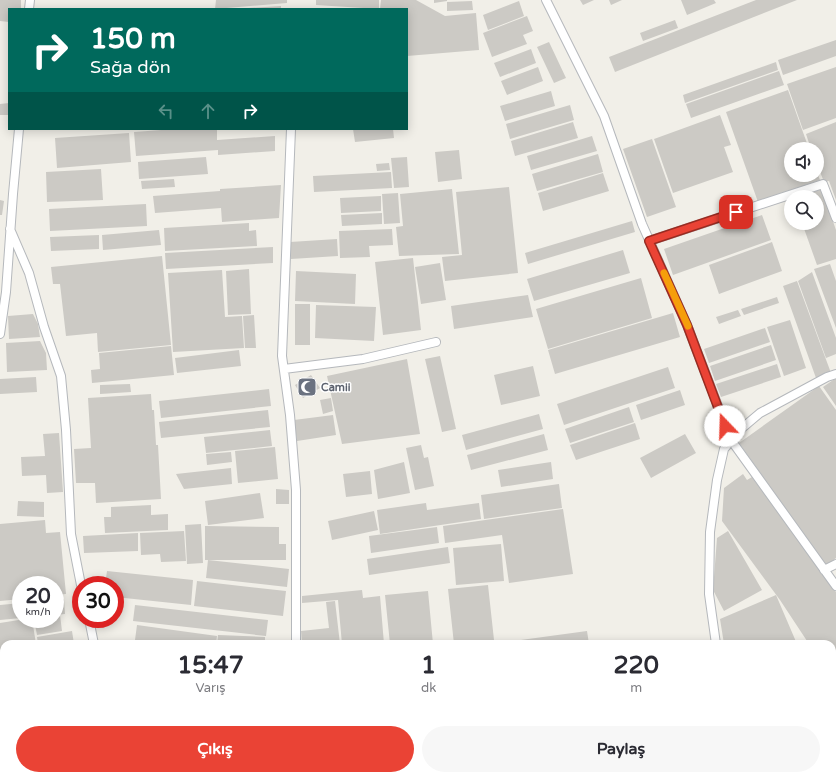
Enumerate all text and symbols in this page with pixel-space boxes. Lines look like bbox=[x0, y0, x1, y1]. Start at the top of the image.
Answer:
text: 150 m bbox=[90, 22, 176, 56]
icon: right bbox=[24, 24, 76, 76]
text: Sağa dön bbox=[90, 56, 171, 78]
icon: left bbox=[155, 100, 177, 122]
icon: ahead bbox=[197, 100, 219, 122]
icon: right bbox=[239, 100, 261, 122]
map controls bbox=[784, 142, 824, 230]
button: sound bbox=[784, 142, 824, 182]
button: search bbox=[784, 190, 824, 230]
pin bbox=[719, 195, 753, 229]
icon: arrive bbox=[725, 201, 747, 223]
mosque icon: Camii bbox=[296, 376, 318, 398]
place label: Camii bbox=[321, 381, 351, 394]
position arrow bbox=[704, 405, 746, 447]
speed limit sign: 30 bbox=[72, 576, 124, 628]
text: 20 bbox=[25, 585, 51, 609]
text: km/h bbox=[25, 606, 51, 618]
text: 15:47 bbox=[177, 651, 244, 680]
text: 1 bbox=[421, 651, 436, 680]
text: 220 bbox=[614, 651, 659, 680]
text: Varış bbox=[195, 680, 226, 696]
text: dk bbox=[421, 680, 436, 696]
text: m bbox=[630, 680, 642, 696]
button: Çıkış bbox=[16, 726, 414, 772]
button: Paylaş bbox=[422, 726, 820, 772]

